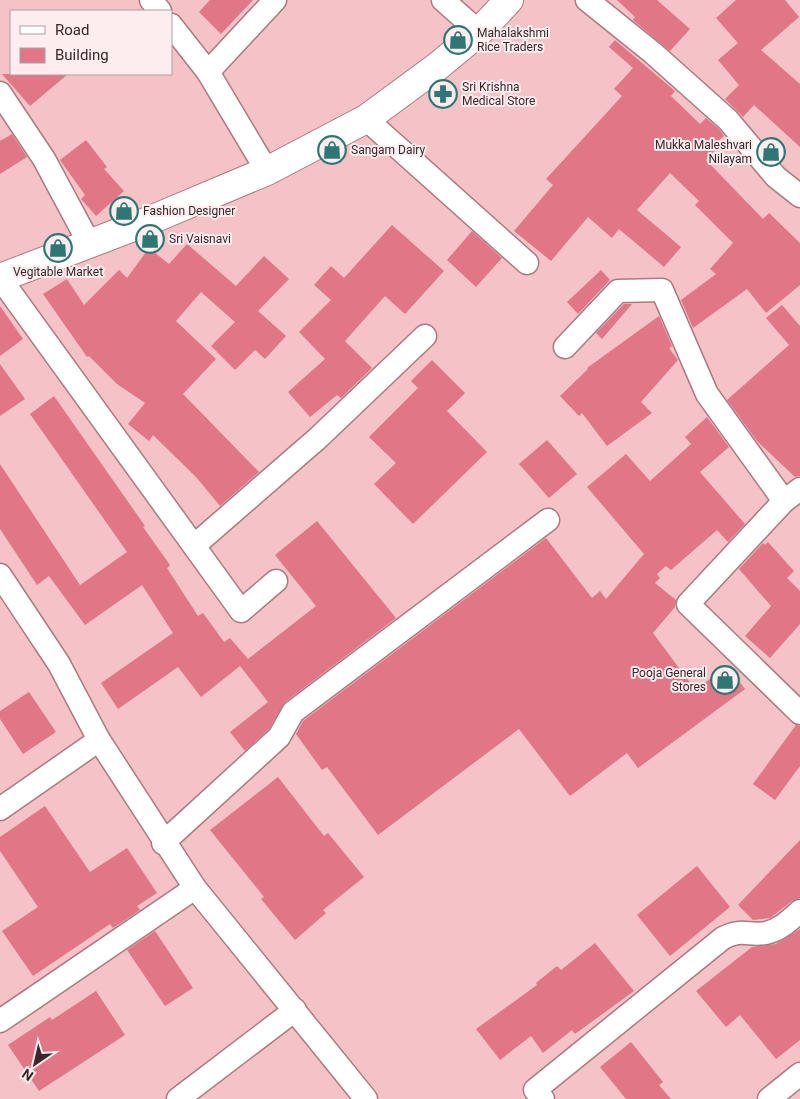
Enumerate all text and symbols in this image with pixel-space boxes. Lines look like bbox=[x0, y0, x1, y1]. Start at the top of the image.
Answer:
legend bbox=[10, 10, 172, 75]
text: Road bbox=[55, 21, 89, 39]
shop icon: Mahalakshmi Rice Traders bbox=[443, 25, 473, 55]
place label: Mahalakshmi Rice Traders bbox=[477, 26, 549, 54]
text: Building bbox=[55, 46, 109, 64]
pharmacy icon: Sri Krishna Medical Store bbox=[428, 79, 458, 109]
place label: Sri Krishna Medical Store bbox=[462, 80, 535, 108]
shop icon: Sangam Dairy bbox=[317, 135, 347, 165]
shop icon: Mukka Maleshvari Nilayam bbox=[756, 137, 786, 167]
place label: Mukka Maleshvari Nilayam bbox=[655, 138, 752, 166]
place label: Sangam Dairy bbox=[351, 143, 426, 157]
shop icon: Fashion Designer bbox=[109, 196, 139, 226]
place label: Fashion Designer bbox=[143, 204, 235, 218]
shop icon: Sri Vaisnavi bbox=[135, 224, 165, 254]
place label: Sri Vaisnavi bbox=[169, 232, 231, 246]
shop icon: Vegitable Market bbox=[43, 233, 73, 263]
place label: Vegitable Market bbox=[13, 265, 103, 279]
shop icon: Pooja General Stores bbox=[710, 665, 740, 695]
place label: Pooja General Stores bbox=[632, 666, 706, 694]
north arrow bbox=[10, 1039, 60, 1089]
text: N bbox=[19, 1065, 36, 1084]

